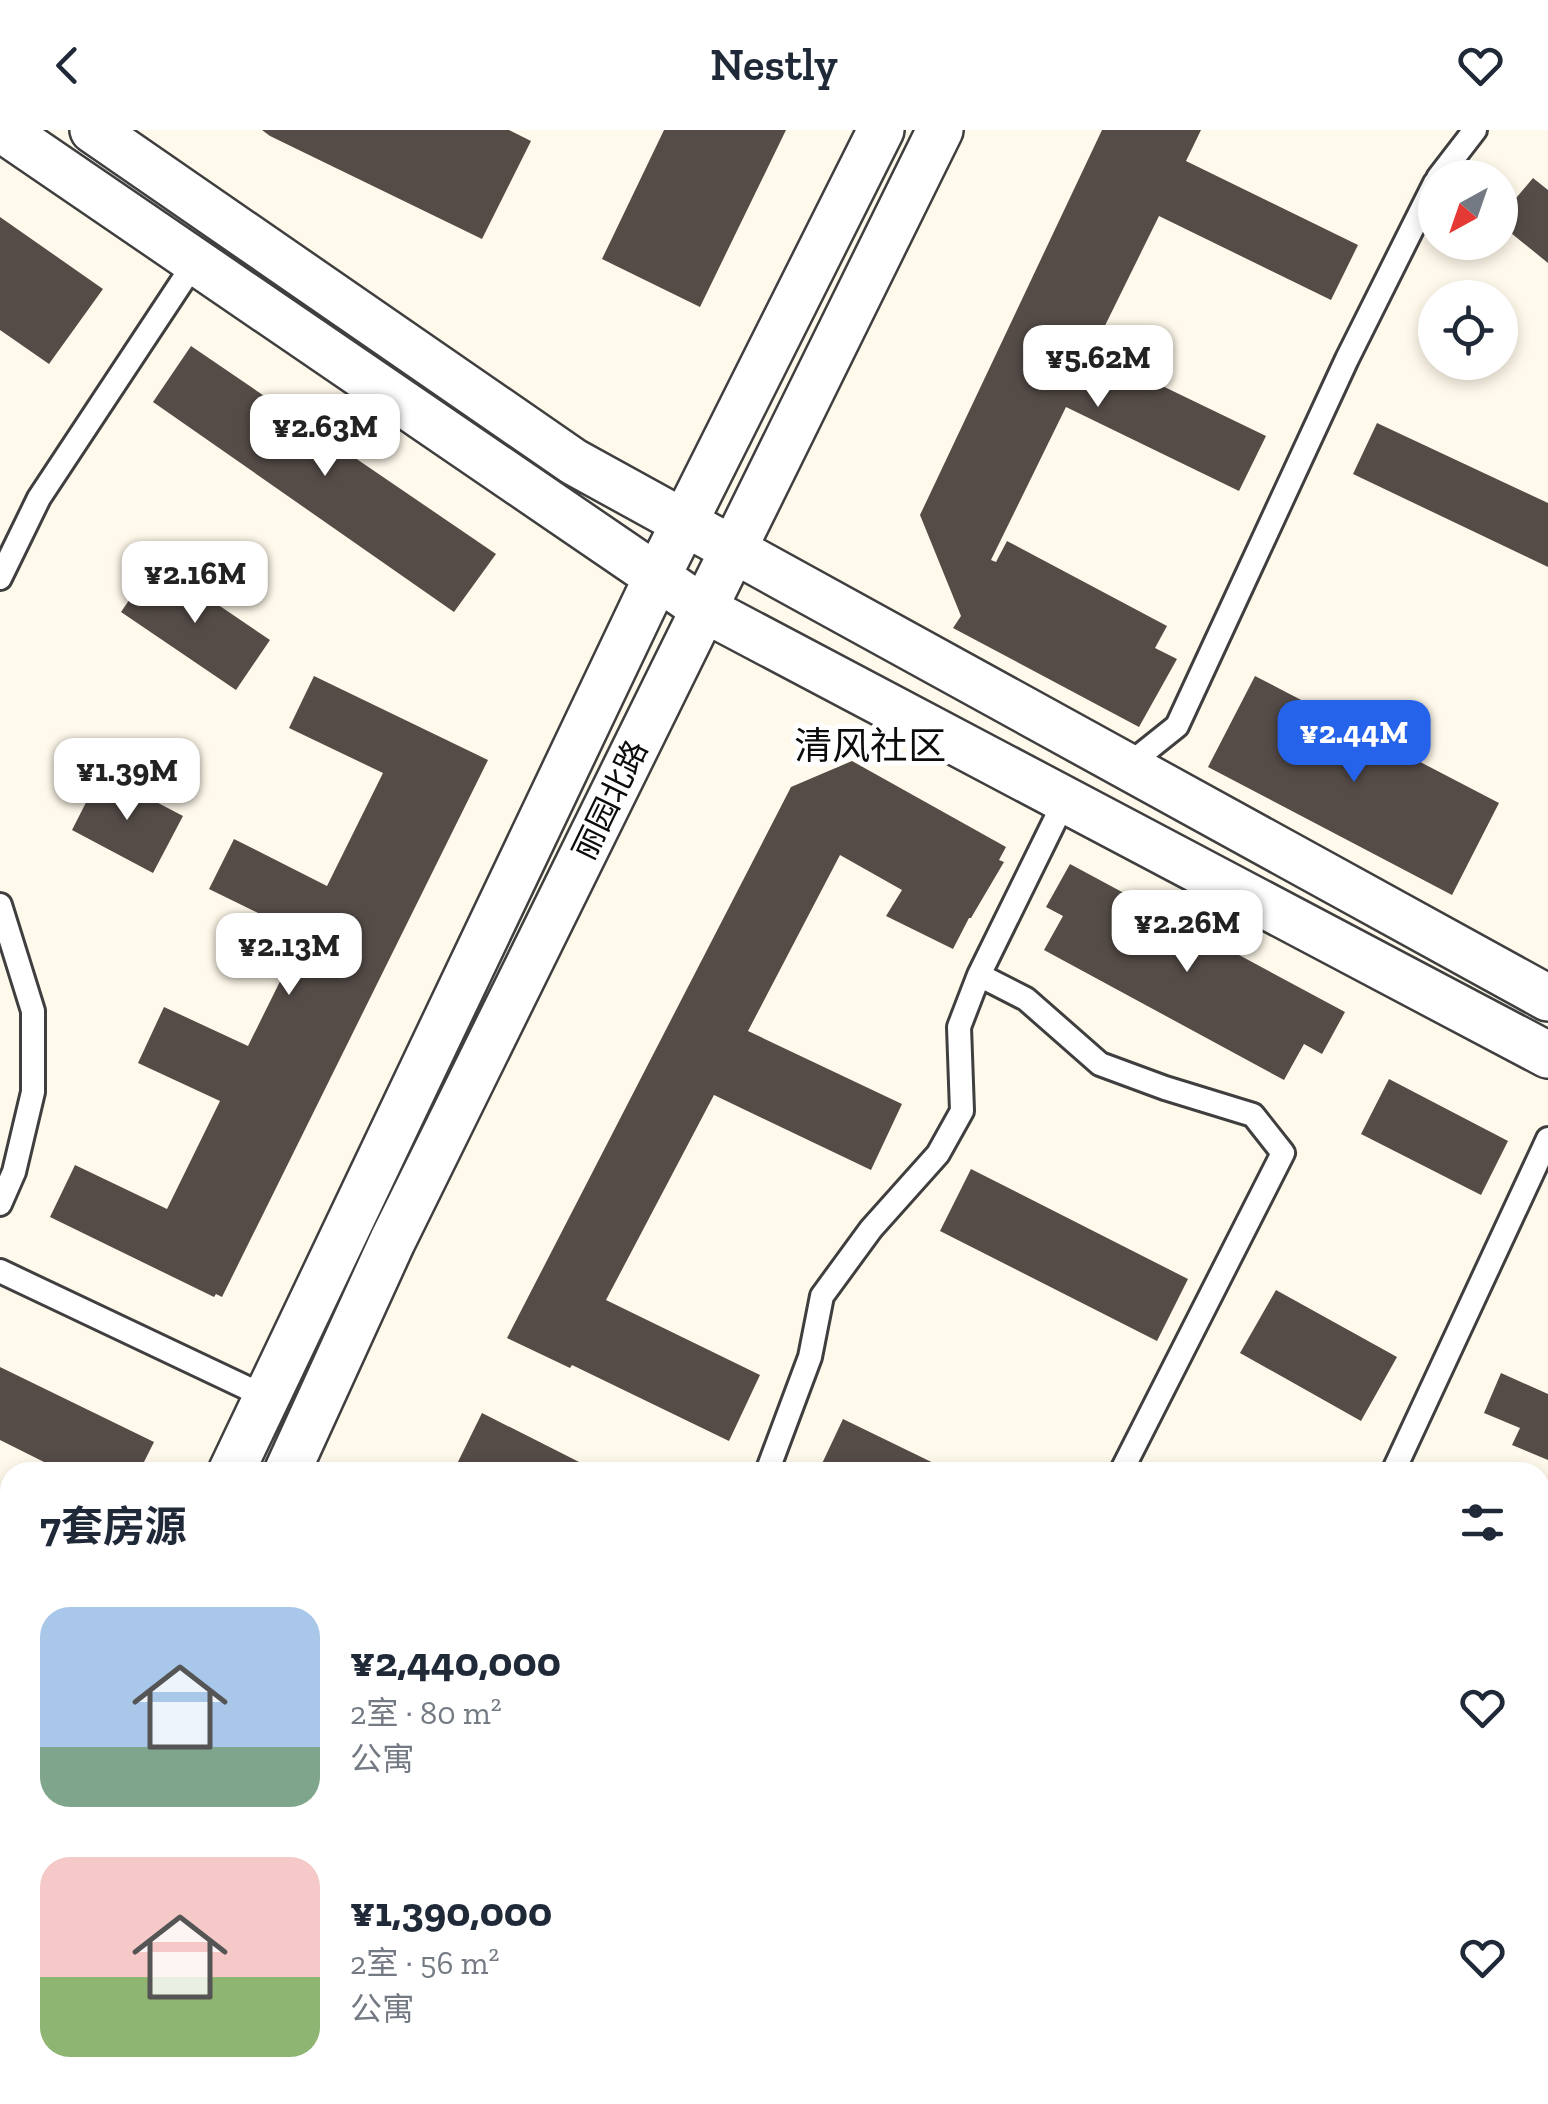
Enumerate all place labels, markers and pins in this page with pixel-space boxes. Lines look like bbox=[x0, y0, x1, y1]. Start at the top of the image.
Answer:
pin: ¥5.62M bbox=[1017, 325, 1179, 410]
pin: ¥2.63M bbox=[244, 394, 406, 479]
pin: ¥2.16M bbox=[114, 541, 276, 626]
pin: ¥2.44M bbox=[1273, 700, 1435, 785]
pin: ¥1.39M bbox=[46, 738, 208, 823]
pin: ¥2.26M bbox=[1106, 890, 1268, 975]
pin: ¥2.13M bbox=[208, 913, 370, 998]

